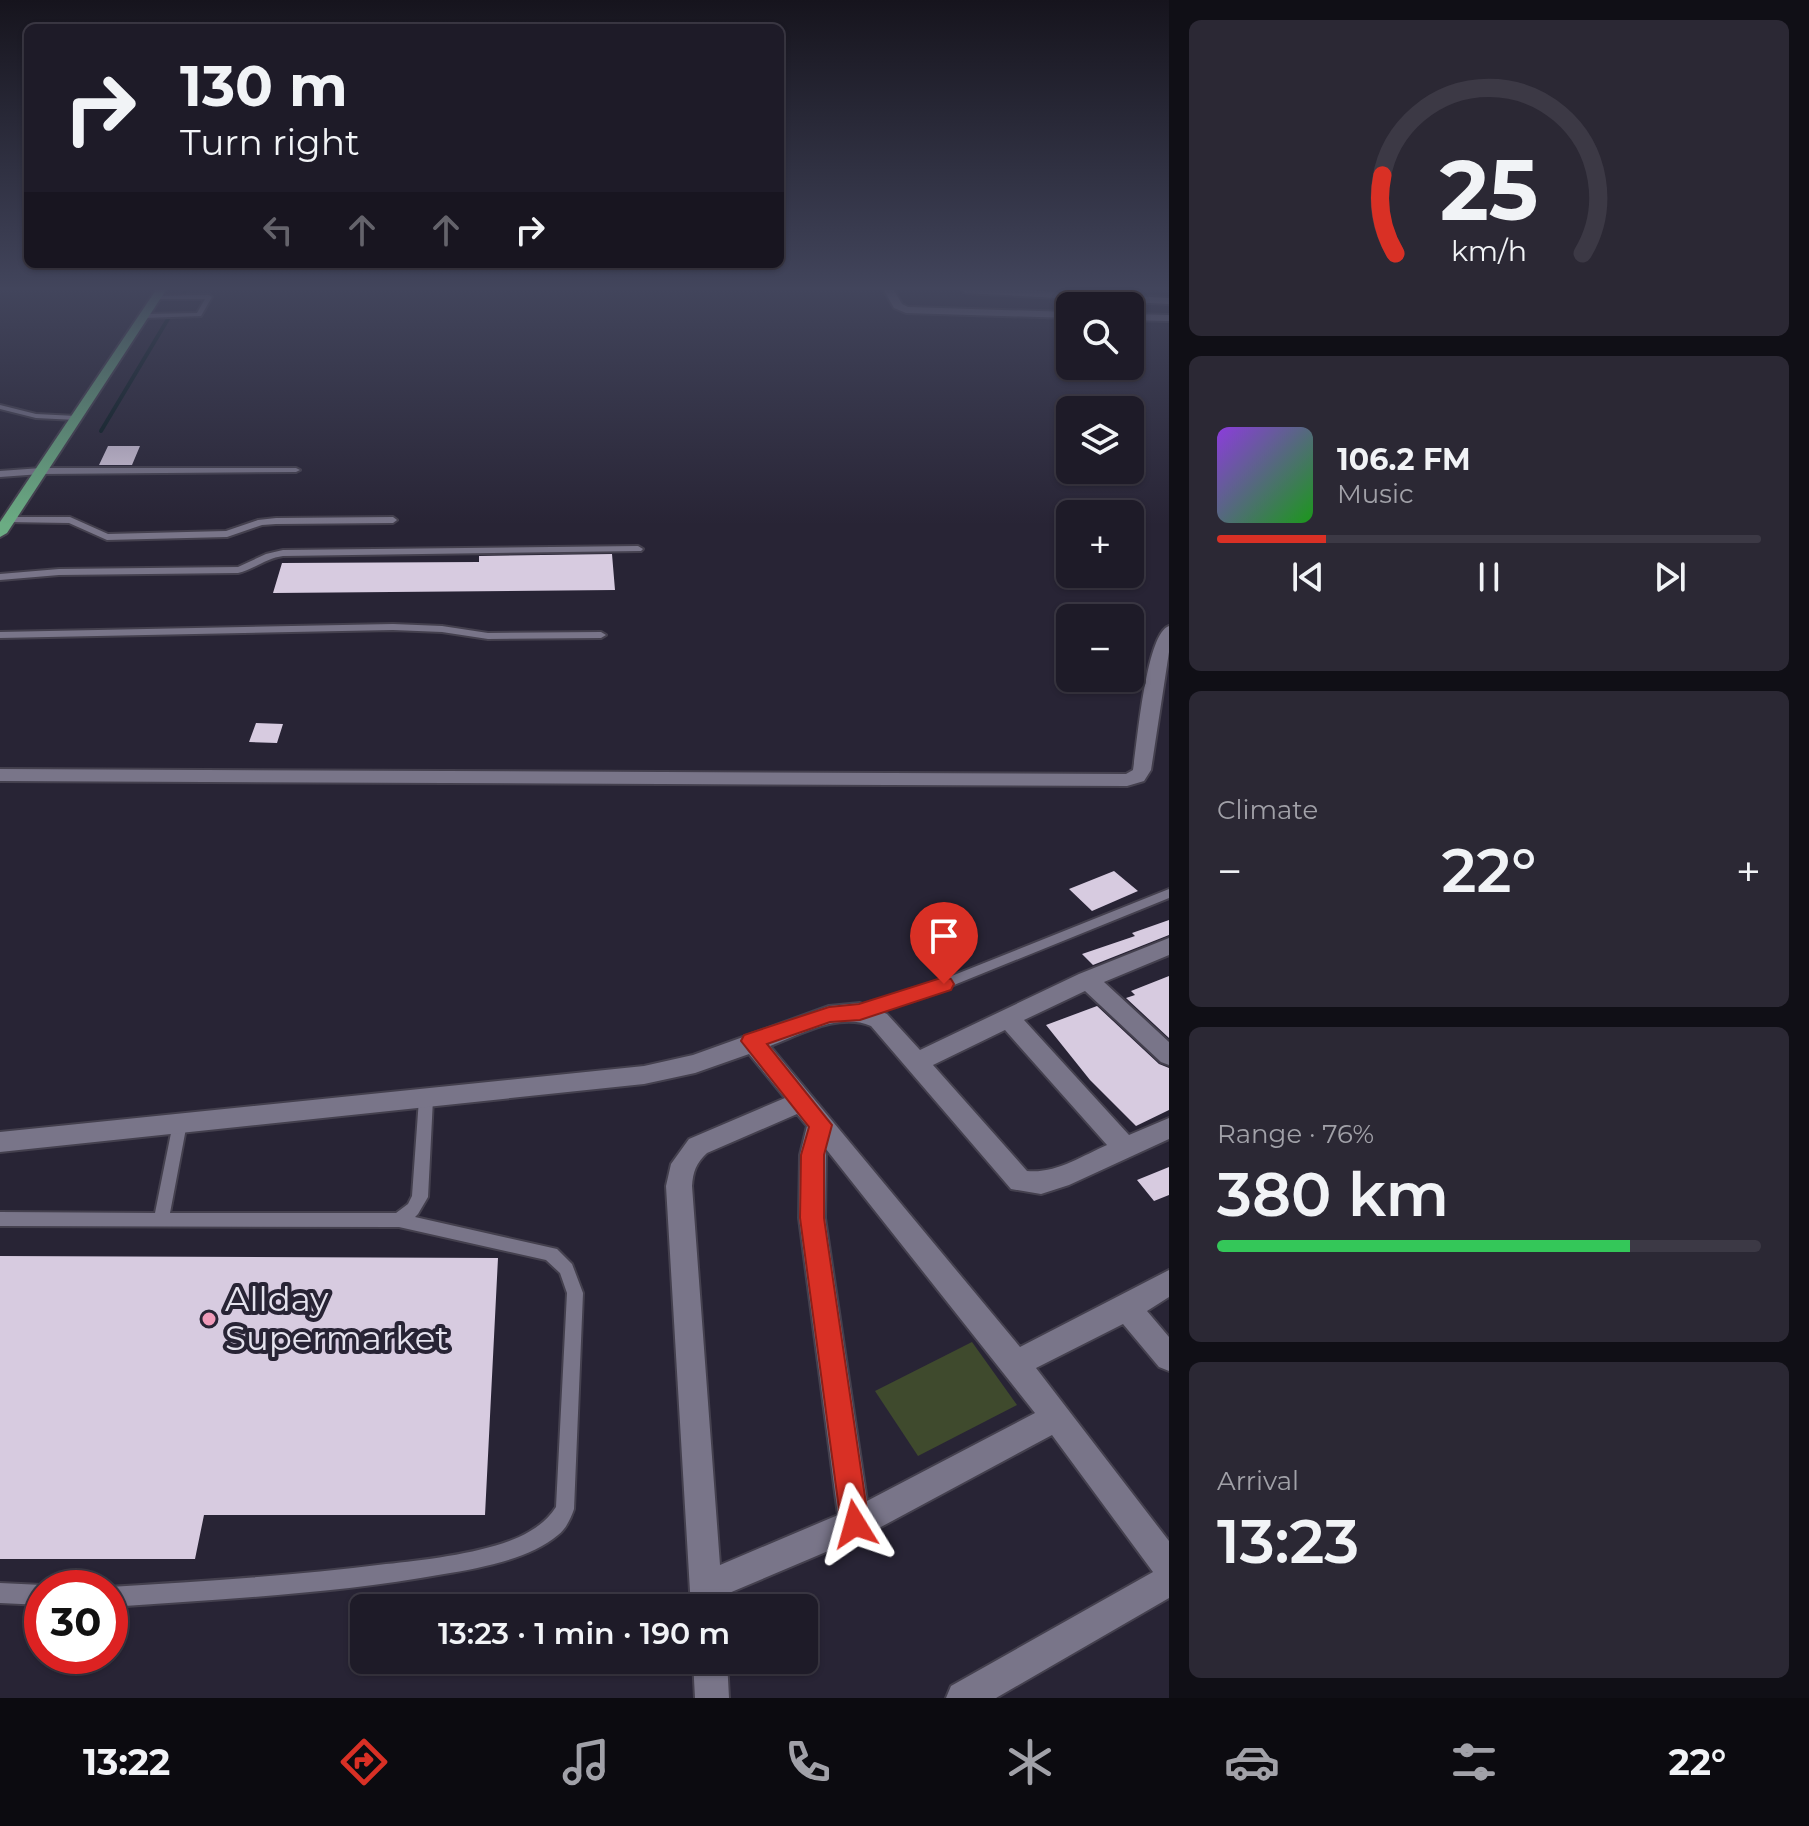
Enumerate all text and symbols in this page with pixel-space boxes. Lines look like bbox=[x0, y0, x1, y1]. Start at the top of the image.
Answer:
text: 130 m bbox=[180, 52, 348, 120]
icon: right bbox=[48, 56, 152, 160]
text: Turn right bbox=[180, 120, 360, 164]
text: 25 bbox=[1440, 138, 1538, 240]
icon: left bbox=[256, 208, 300, 252]
icon: ahead bbox=[340, 208, 384, 252]
icon: ahead bbox=[424, 208, 468, 252]
icon: right bbox=[508, 208, 552, 252]
text: km/h bbox=[1451, 233, 1527, 268]
map controls bbox=[1056, 292, 1144, 692]
button: search bbox=[1056, 292, 1144, 380]
button: layers bbox=[1056, 396, 1144, 484]
text: 106.2 FM bbox=[1337, 441, 1471, 478]
text: Music bbox=[1337, 478, 1414, 510]
button: + bbox=[1056, 500, 1144, 588]
icon: previous bbox=[1286, 555, 1330, 599]
icon: pause bbox=[1467, 555, 1511, 599]
icon: next bbox=[1648, 555, 1692, 599]
button: − bbox=[1056, 604, 1144, 692]
text: Climate bbox=[1217, 794, 1318, 826]
text: 22° bbox=[1442, 834, 1536, 907]
text: − bbox=[1217, 844, 1242, 898]
text: + bbox=[1736, 844, 1761, 898]
pin bbox=[910, 902, 978, 984]
icon: arrive bbox=[922, 914, 966, 958]
text: Range · 76% bbox=[1217, 1118, 1374, 1150]
text: 380 km bbox=[1217, 1158, 1449, 1231]
place label: Allday Supermarket bbox=[225, 1278, 449, 1359]
marker: Allday Supermarket bbox=[200, 1310, 218, 1328]
text: Arrival bbox=[1217, 1465, 1299, 1497]
position arrow bbox=[813, 1482, 897, 1566]
text: 13:23 bbox=[1217, 1505, 1359, 1578]
speed limit sign: 30 bbox=[24, 1570, 128, 1674]
text: 13:23 · 1 min · 190 m bbox=[438, 1615, 730, 1652]
icon: directions bbox=[336, 1734, 392, 1790]
icon: music bbox=[558, 1734, 614, 1790]
icon: phone bbox=[780, 1734, 836, 1790]
icon: climate bbox=[1002, 1734, 1058, 1790]
icon: car bbox=[1224, 1734, 1280, 1790]
icon: filters bbox=[1446, 1734, 1502, 1790]
text: 13:22 bbox=[83, 1740, 170, 1784]
text: 22° bbox=[1668, 1740, 1726, 1784]

